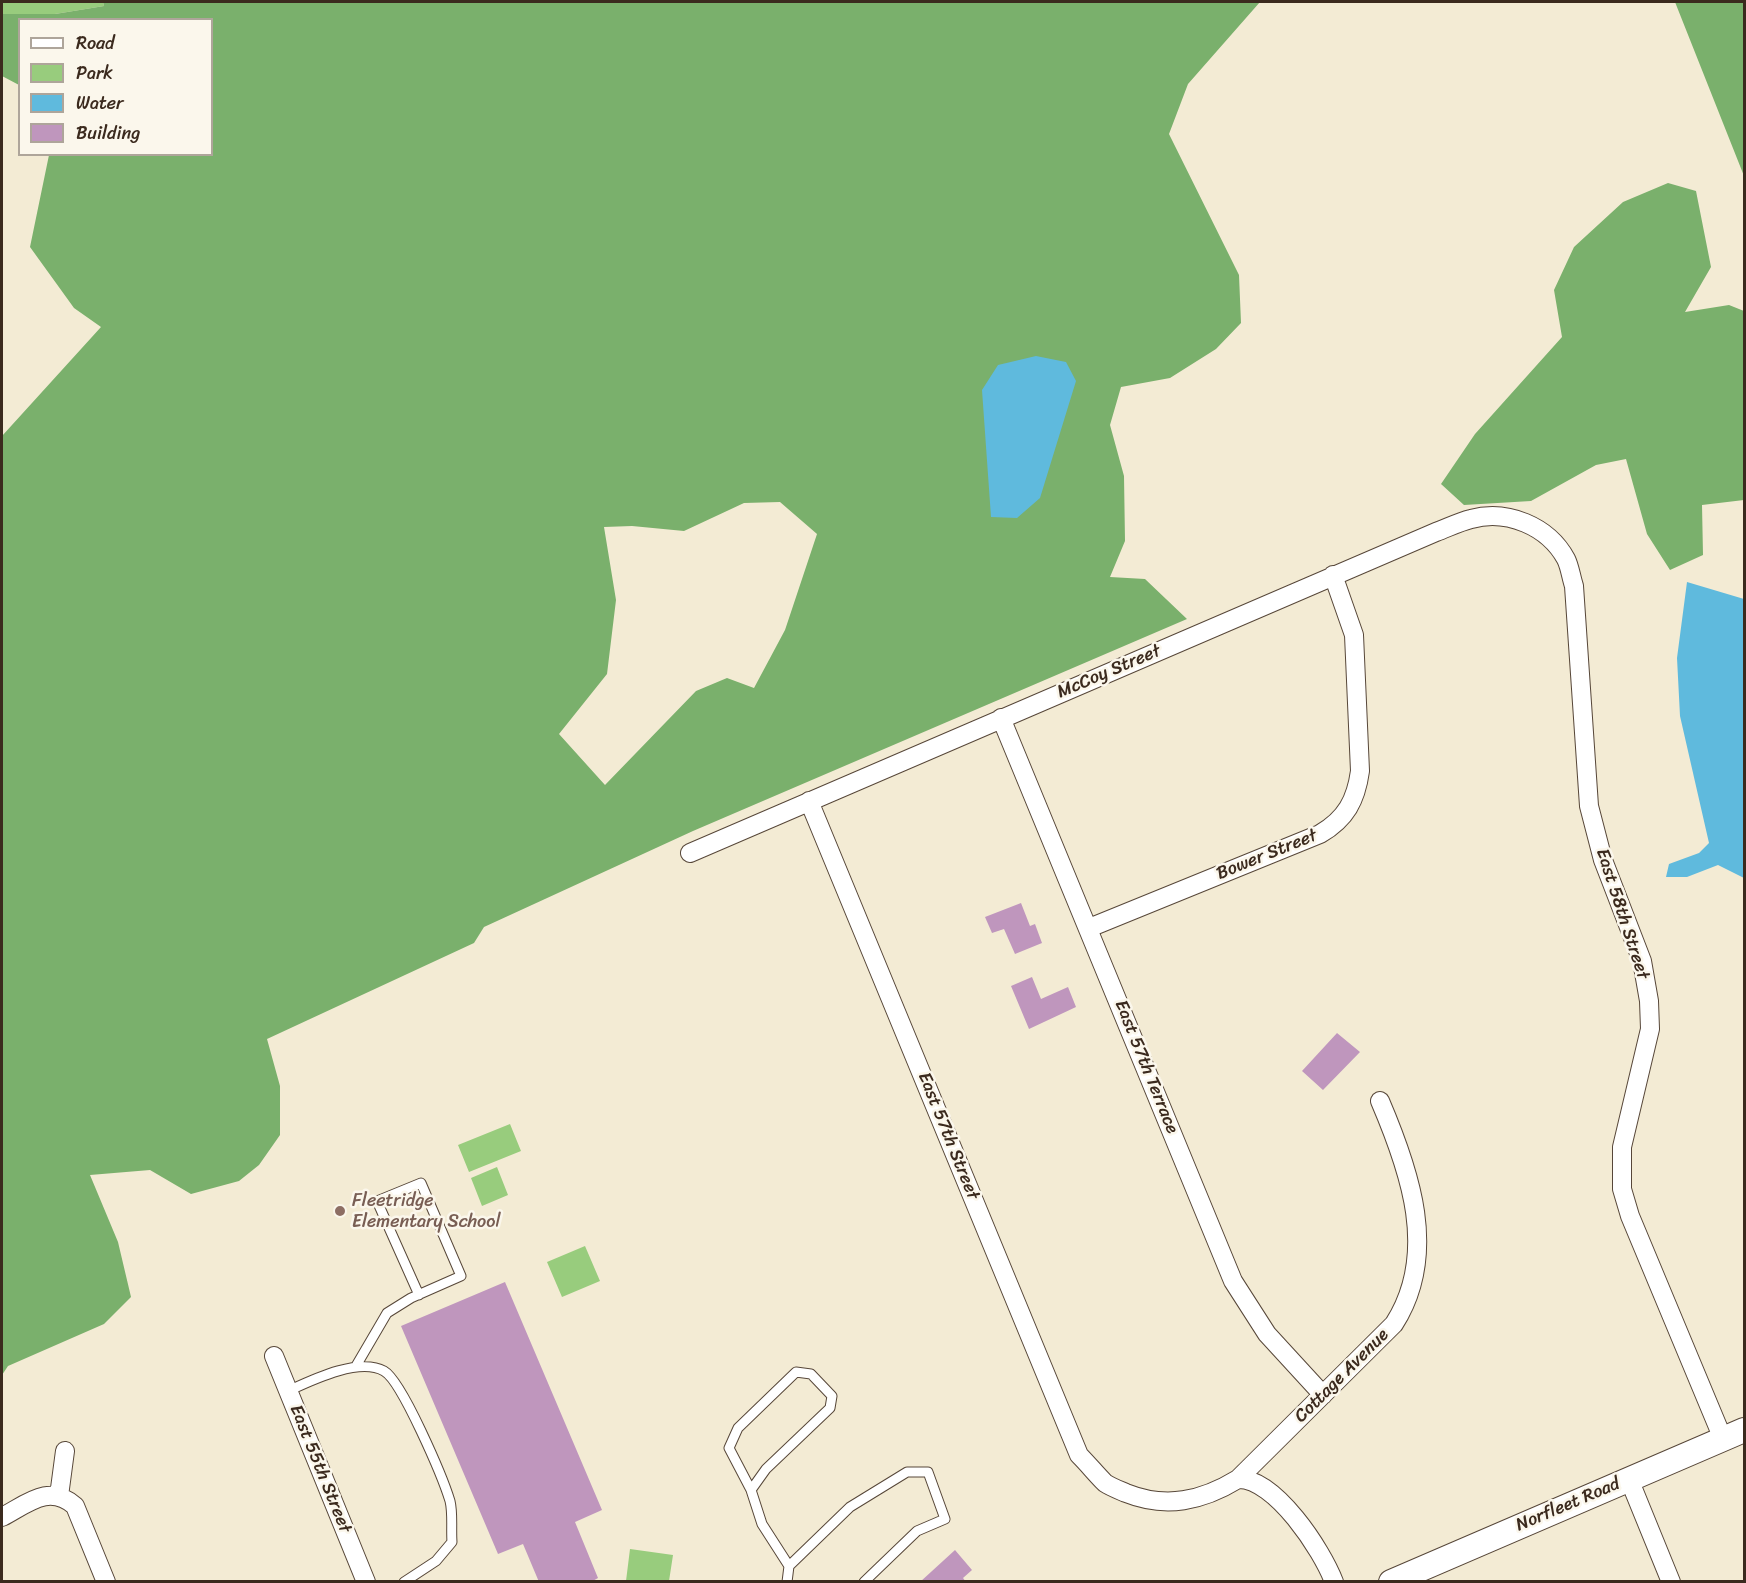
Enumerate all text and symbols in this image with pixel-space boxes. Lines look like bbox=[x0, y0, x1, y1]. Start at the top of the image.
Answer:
legend bbox=[18, 18, 213, 156]
text: Road bbox=[76, 27, 115, 59]
text: Park bbox=[76, 57, 113, 89]
text: Water bbox=[76, 87, 123, 119]
text: Building bbox=[76, 117, 140, 149]
street label: McCoy Street bbox=[1054, 640, 1164, 704]
street label: Bower Street bbox=[1214, 825, 1320, 885]
street label: East 58th Street bbox=[1591, 846, 1653, 982]
street label: East 57th Terrace bbox=[1109, 997, 1183, 1137]
street label: East 57th Street bbox=[913, 1069, 983, 1203]
place label: Fleetridge Elementary School bbox=[352, 1190, 501, 1232]
marker: Fleetridge Elementary School bbox=[333, 1204, 347, 1218]
street label: Cottage Avenue bbox=[1290, 1324, 1394, 1428]
street label: East 55th Street bbox=[284, 1402, 356, 1536]
street label: Norfleet Road bbox=[1513, 1473, 1623, 1537]

